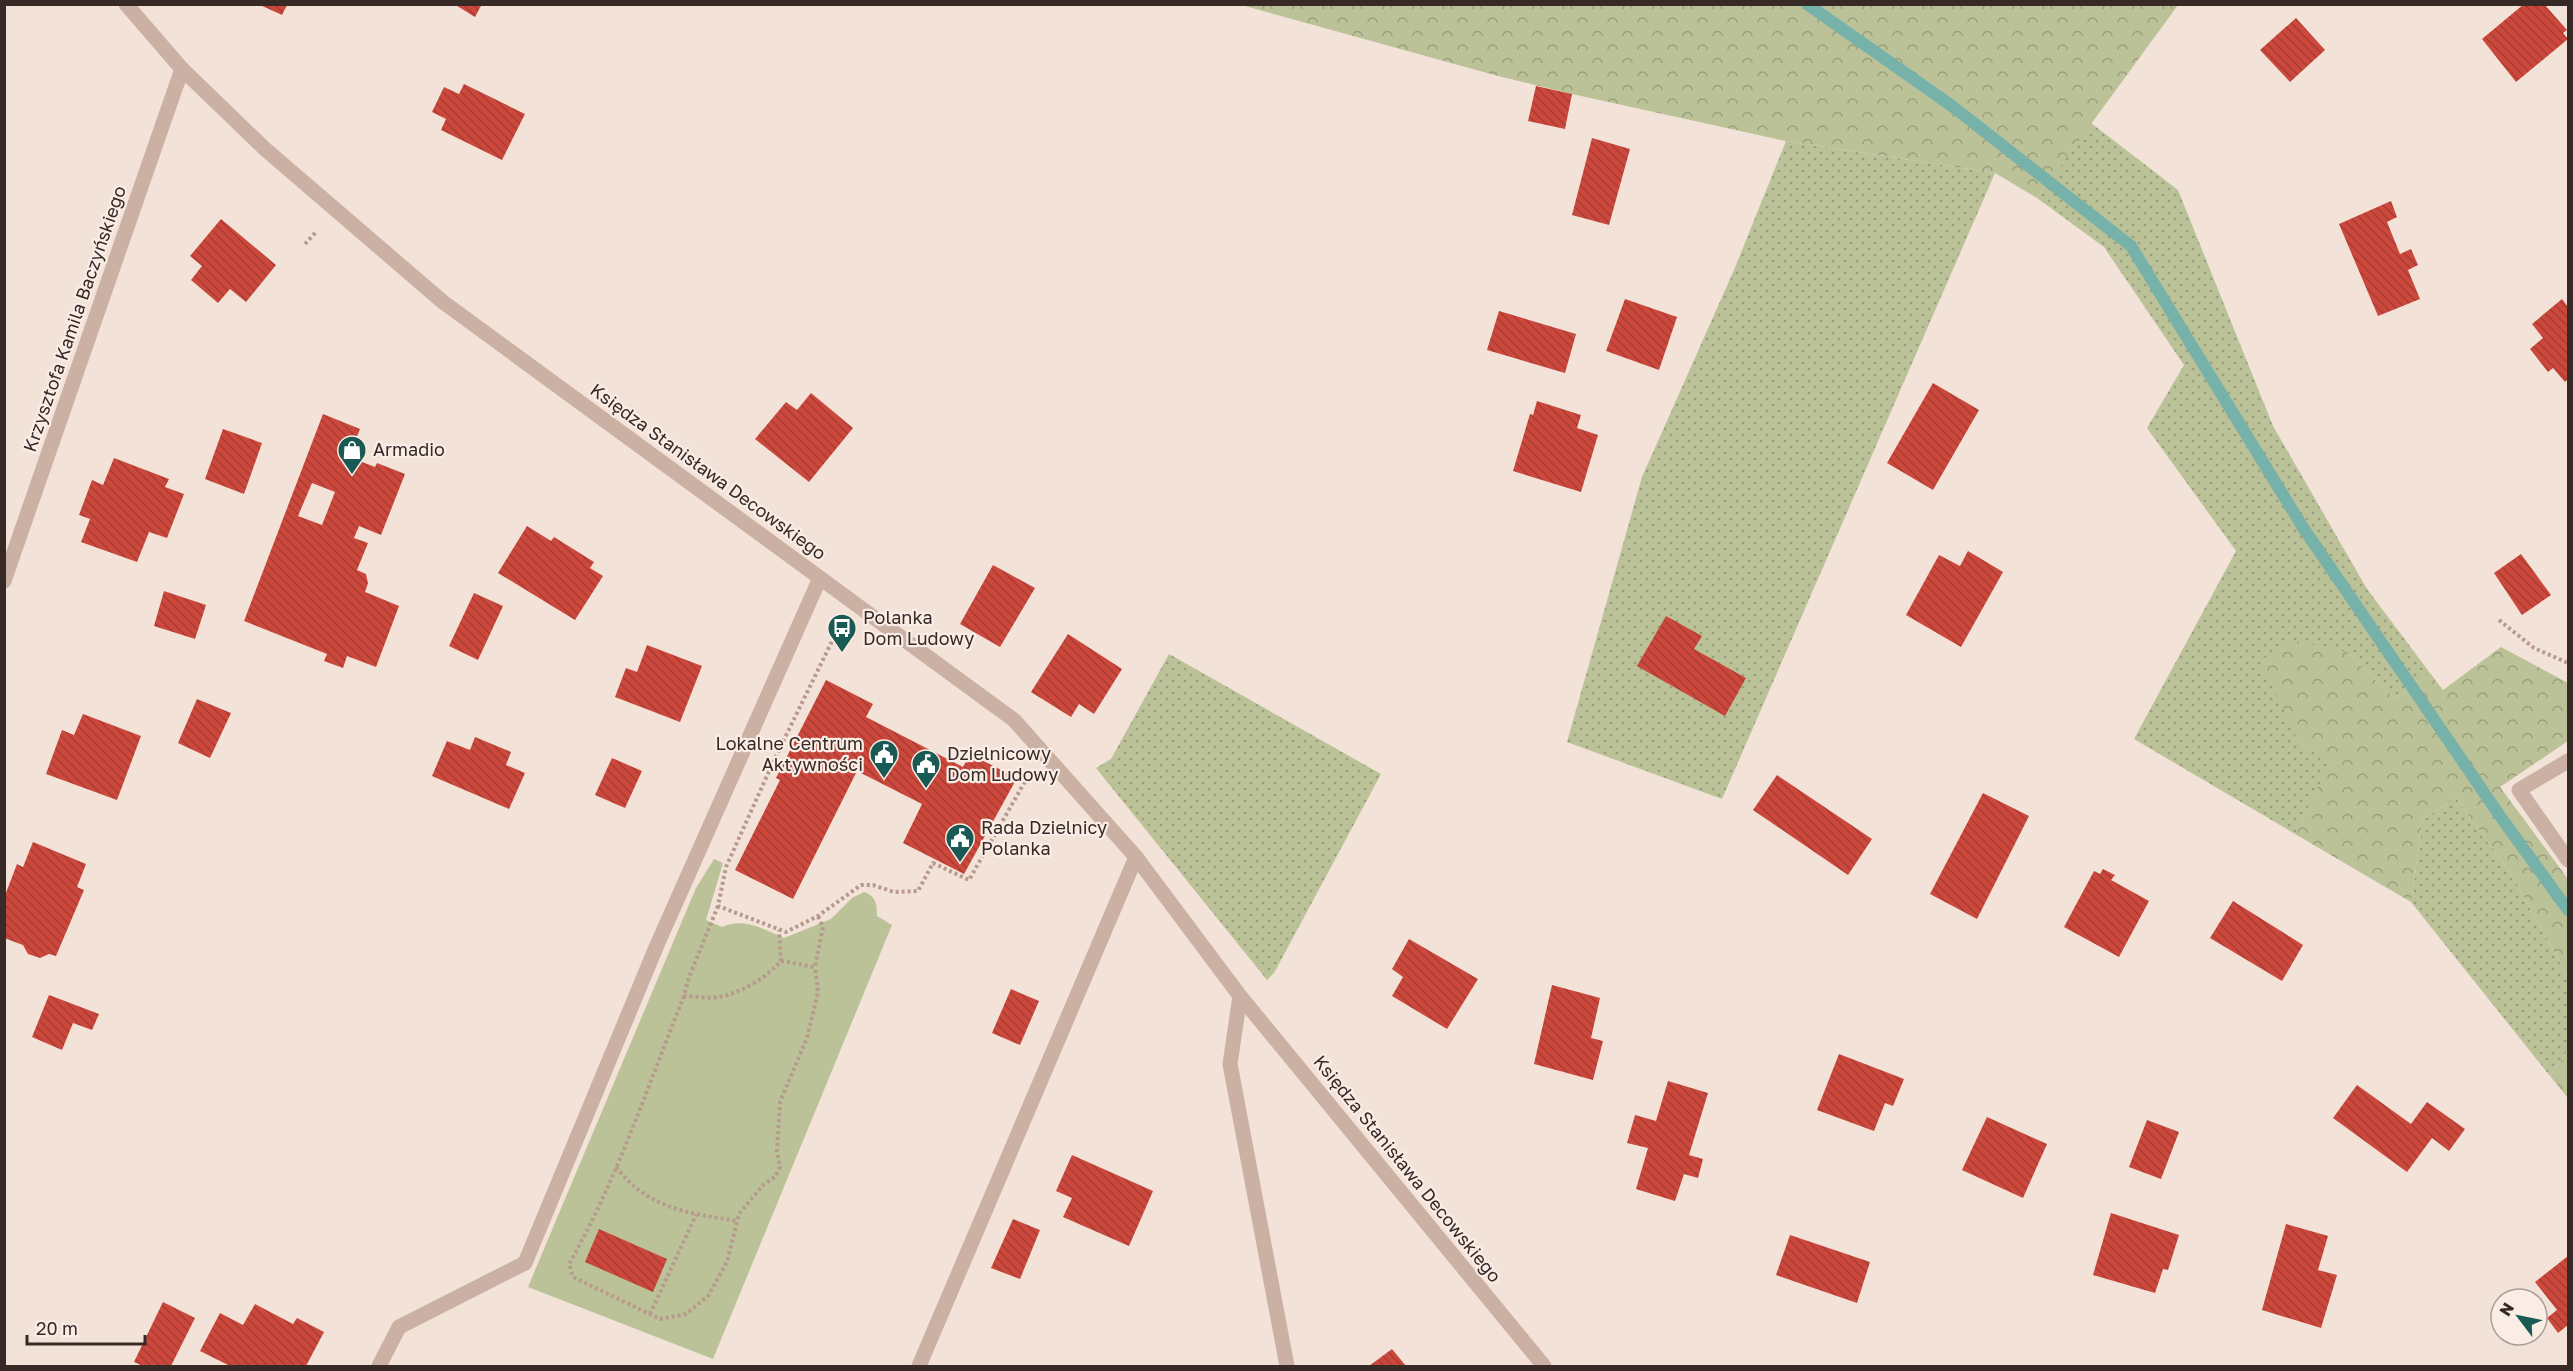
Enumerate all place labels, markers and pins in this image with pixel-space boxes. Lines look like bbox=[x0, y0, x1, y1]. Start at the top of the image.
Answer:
shop icon: Armadio bbox=[336, 434, 368, 476]
place label: Armadio bbox=[373, 438, 445, 460]
place label: Polanka Dom Ludowy bbox=[863, 606, 974, 649]
bus stop icon: Polanka Dom Ludowy bbox=[826, 612, 858, 654]
place label: Lokalne Centrum Aktywności bbox=[716, 732, 863, 775]
public building icon: Lokalne Centrum Aktywności bbox=[868, 738, 900, 780]
place label: Dzielnicowy Dom Ludowy bbox=[947, 742, 1058, 785]
public building icon: Dzielnicowy Dom Ludowy bbox=[910, 748, 942, 790]
place label: Rada Dzielnicy Polanka bbox=[981, 816, 1107, 859]
public building icon: Rada Dzielnicy Polanka bbox=[944, 822, 976, 864]

